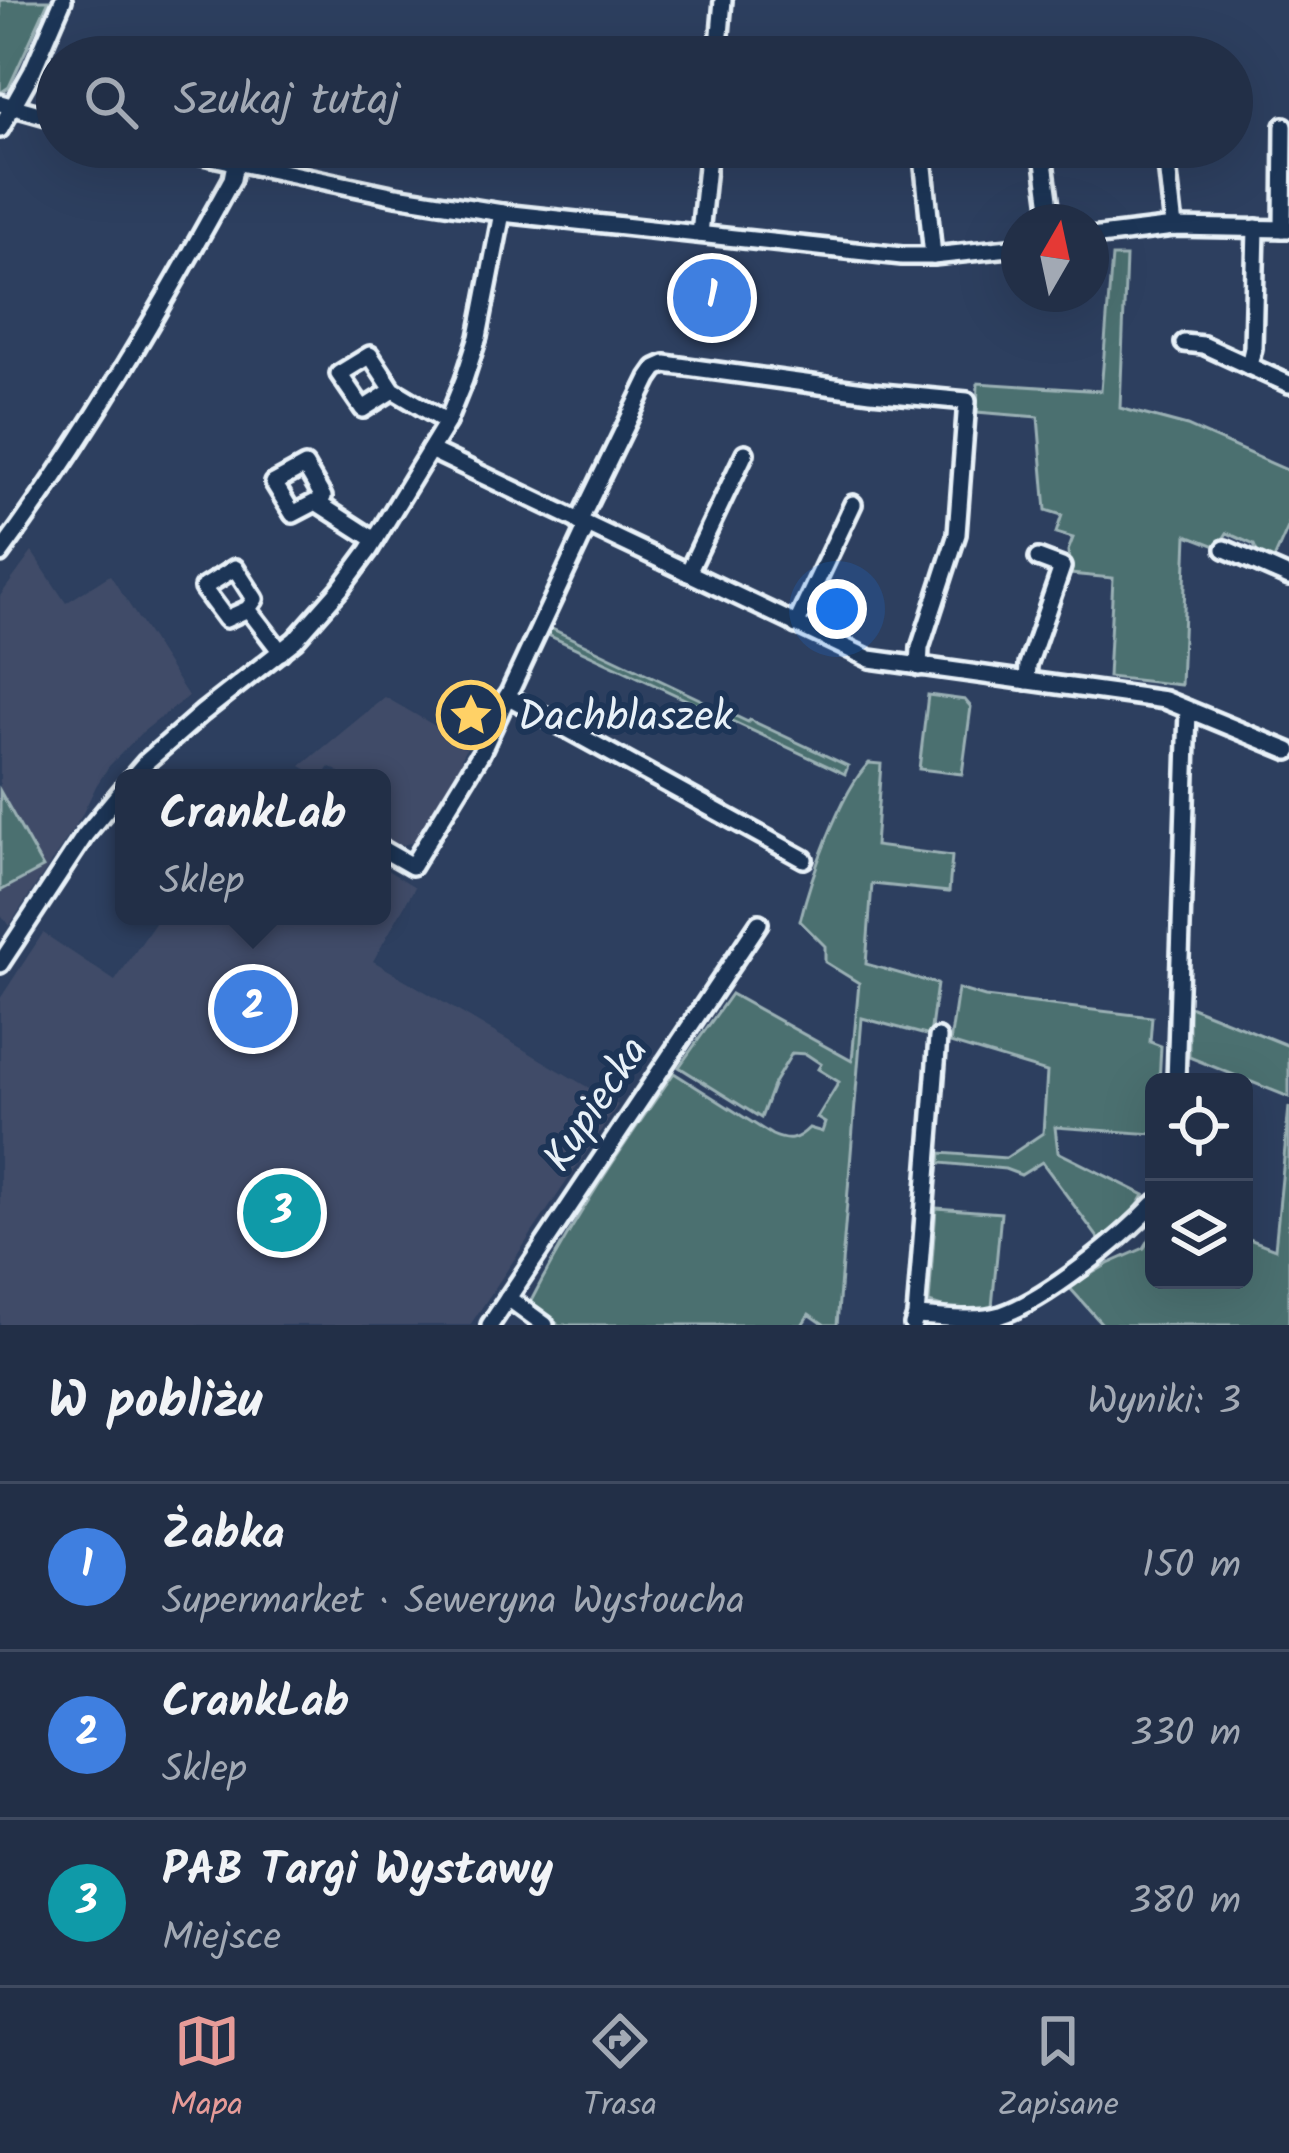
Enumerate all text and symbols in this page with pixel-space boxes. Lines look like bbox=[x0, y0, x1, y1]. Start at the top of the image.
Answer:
search box bbox=[36, 36, 1253, 168]
text: Szukaj tutaj bbox=[174, 66, 400, 138]
icon: search bbox=[78, 69, 144, 135]
north arrow bbox=[1001, 204, 1109, 312]
pin: 1 bbox=[673, 253, 751, 343]
your location bbox=[807, 579, 867, 639]
place icon: Dachblaszek bbox=[436, 680, 506, 750]
place label: Dachblaszek bbox=[518, 685, 733, 752]
popup bbox=[115, 769, 391, 925]
text: CrankLab bbox=[159, 780, 347, 852]
text: Sklep bbox=[159, 852, 244, 914]
pin: 2 bbox=[214, 964, 292, 1054]
street label: Kupiecka bbox=[527, 1023, 667, 1187]
map controls bbox=[1145, 1073, 1253, 1289]
button: locate bbox=[1145, 1073, 1253, 1181]
pin: 3 bbox=[243, 1168, 321, 1258]
button: layers bbox=[1145, 1181, 1253, 1289]
text: W pobliżu bbox=[48, 1363, 262, 1444]
text: Wyniki: 3 bbox=[1087, 1372, 1241, 1434]
text: Żabka bbox=[162, 1500, 285, 1572]
text: 1 bbox=[81, 1536, 93, 1598]
text: 150 m bbox=[1142, 1536, 1241, 1598]
text: Supermarket · Seweryna Wysłoucha bbox=[162, 1572, 745, 1634]
text: CrankLab bbox=[162, 1668, 349, 1740]
text: 2 bbox=[76, 1704, 98, 1766]
text: 330 m bbox=[1130, 1704, 1241, 1766]
text: Sklep bbox=[162, 1740, 247, 1802]
text: PAB Targi Wystawy bbox=[162, 1836, 553, 1908]
text: 3 bbox=[76, 1872, 98, 1934]
text: 380 m bbox=[1129, 1872, 1241, 1934]
text: Miejsce bbox=[162, 1908, 281, 1970]
tab: Mapa bbox=[170, 2008, 243, 2133]
tab: Trasa bbox=[583, 2008, 657, 2133]
tab: Zapisane bbox=[997, 2008, 1119, 2133]

